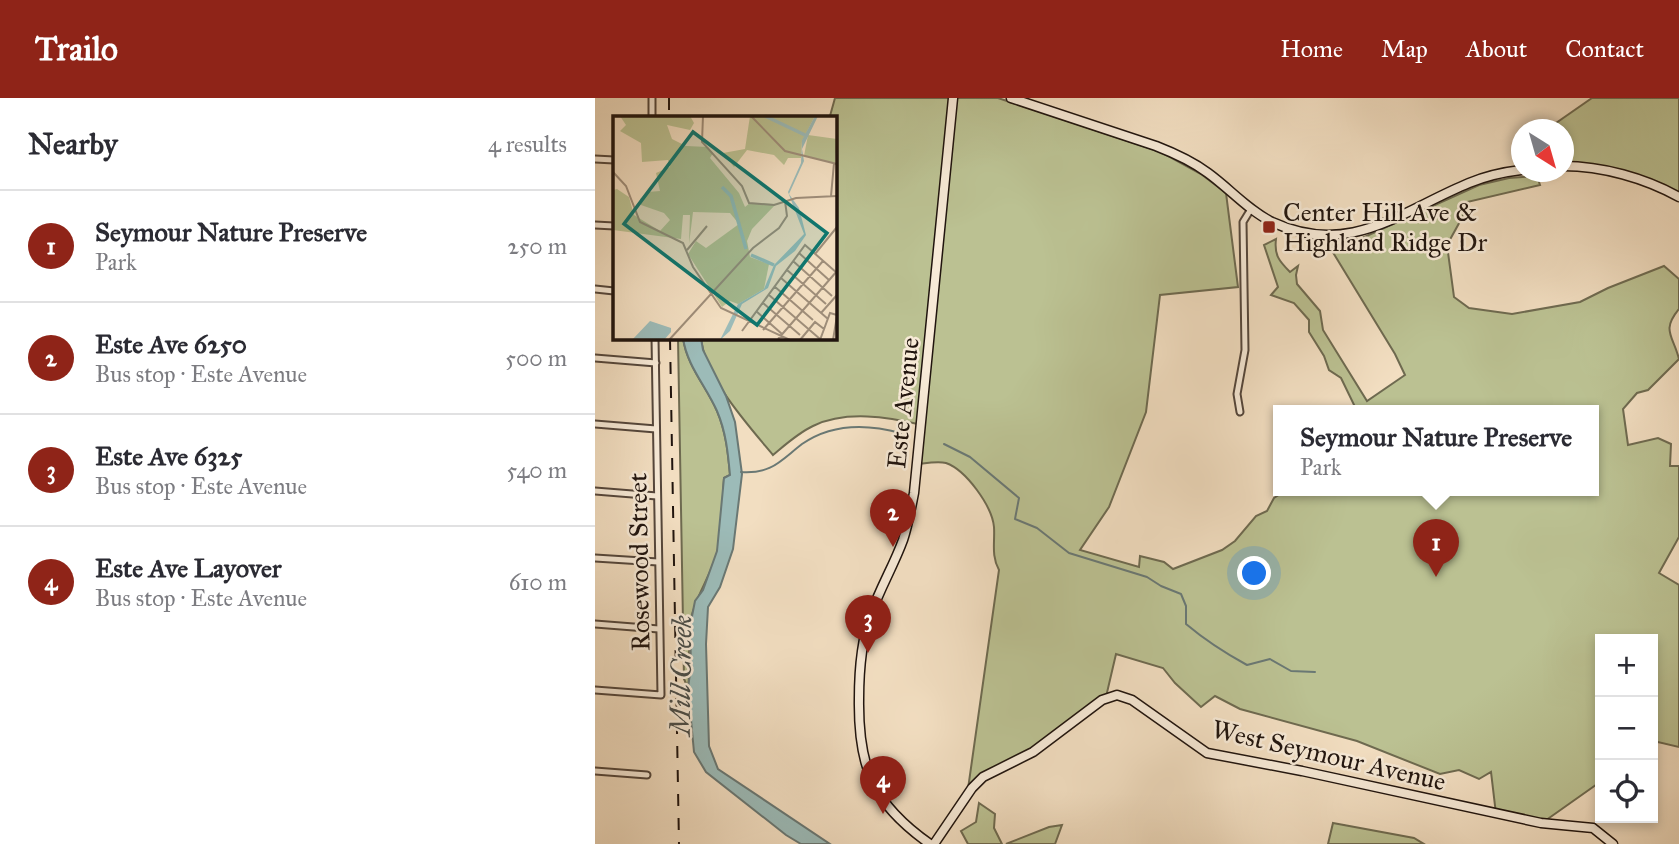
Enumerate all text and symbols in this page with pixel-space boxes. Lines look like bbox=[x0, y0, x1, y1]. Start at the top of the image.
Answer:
text: Trailo bbox=[35, 29, 118, 69]
text: Home bbox=[1280, 34, 1343, 64]
text: Map bbox=[1381, 34, 1428, 64]
text: About bbox=[1466, 34, 1527, 64]
text: Contact bbox=[1565, 34, 1644, 64]
inset map bbox=[613, 116, 837, 340]
north arrow bbox=[1511, 119, 1574, 182]
text: Nearby bbox=[28, 126, 118, 162]
text: 4 results bbox=[488, 130, 567, 158]
place label: Center Hill Ave & Highland Ridge Dr bbox=[1283, 196, 1487, 258]
text: Seymour Nature Preserve bbox=[95, 216, 367, 248]
marker: Center Hill Ave & Highland Ridge Dr bbox=[1261, 219, 1277, 235]
text: 1 bbox=[46, 232, 56, 260]
text: 250 m bbox=[507, 232, 567, 260]
text: Park bbox=[95, 248, 137, 276]
text: Este Ave 6250 bbox=[95, 328, 247, 360]
street label: Este Avenue bbox=[880, 336, 926, 470]
text: 2 bbox=[45, 344, 57, 372]
text: 500 m bbox=[505, 344, 567, 372]
text: Bus stop · Este Avenue bbox=[95, 360, 307, 388]
popup bbox=[1273, 405, 1599, 496]
text: Seymour Nature Preserve bbox=[1300, 421, 1572, 453]
text: Este Ave 6325 bbox=[95, 440, 242, 472]
text: Park bbox=[1300, 453, 1342, 481]
text: 3 bbox=[46, 456, 56, 484]
text: 540 m bbox=[506, 456, 567, 484]
text: Bus stop · Este Avenue bbox=[95, 472, 307, 500]
street label: Rosewood Street bbox=[621, 473, 657, 651]
pin: 2 bbox=[870, 489, 916, 547]
pin: 1 bbox=[1413, 519, 1459, 577]
text: Este Ave Layover bbox=[95, 552, 281, 584]
your location bbox=[1237, 556, 1271, 590]
text: 4 bbox=[45, 568, 57, 596]
text: 610 m bbox=[509, 568, 567, 596]
text: Bus stop · Este Avenue bbox=[95, 584, 307, 612]
pin: 3 bbox=[845, 595, 891, 653]
water label: Mill Creek bbox=[662, 614, 700, 738]
map controls bbox=[1595, 634, 1658, 823]
button: + bbox=[1595, 634, 1658, 697]
button: − bbox=[1595, 697, 1658, 760]
street label: West Seymour Avenue bbox=[1209, 713, 1449, 797]
pin: 4 bbox=[860, 756, 906, 814]
button: locate bbox=[1595, 760, 1658, 823]

